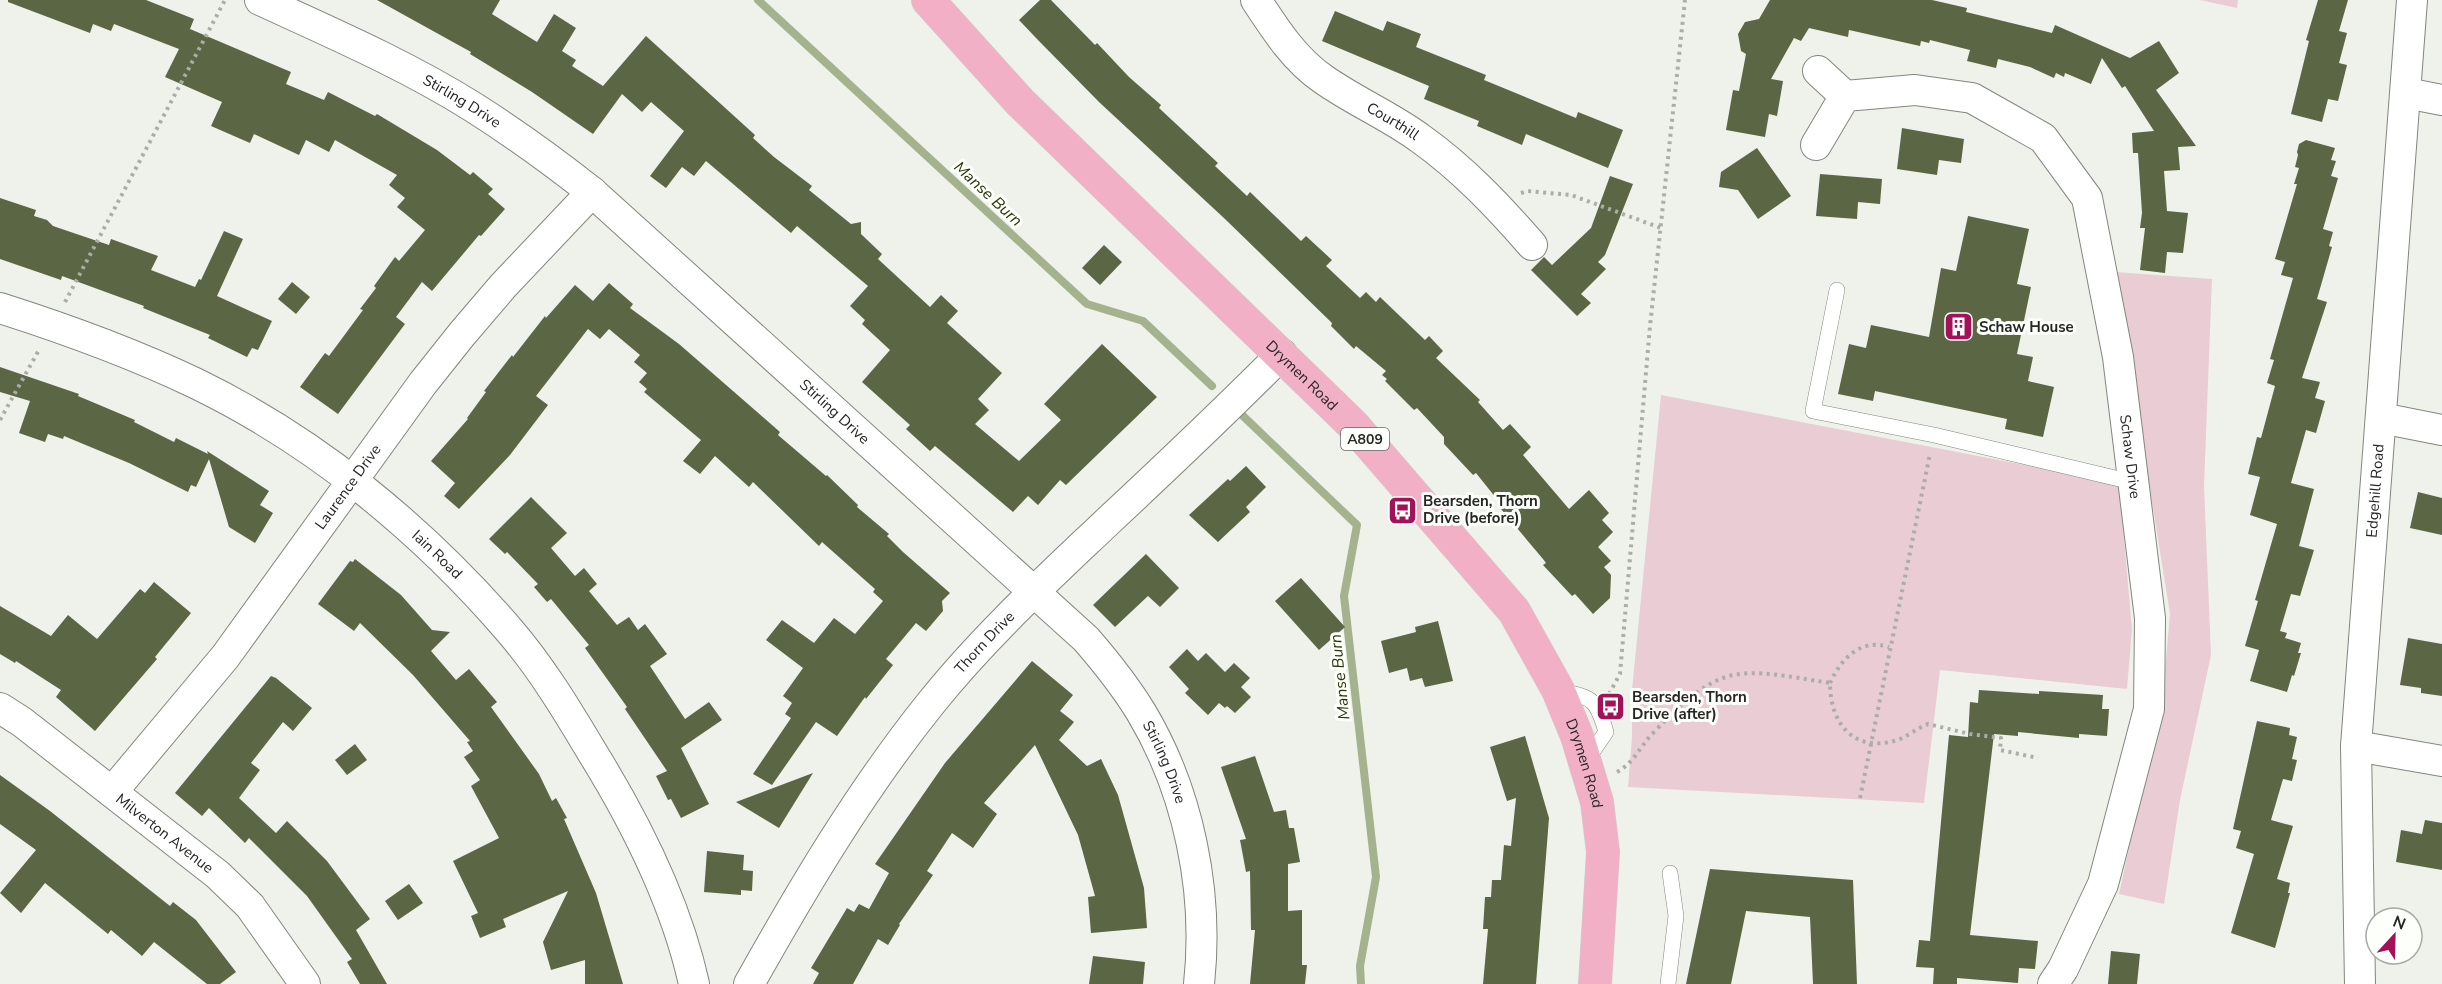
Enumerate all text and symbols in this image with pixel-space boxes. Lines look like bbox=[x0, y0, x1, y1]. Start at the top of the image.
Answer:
street label: Stirling Drive bbox=[419, 70, 505, 133]
street label: Courthill bbox=[1363, 98, 1424, 145]
water label: Manse Burn bbox=[949, 157, 1027, 231]
building icon: Schaw House bbox=[1942, 311, 1974, 343]
place label: Schaw House bbox=[1979, 317, 2074, 337]
street label: Drymen Road bbox=[1262, 336, 1342, 415]
street label: Stirling Drive bbox=[795, 375, 874, 448]
street label: Schaw Drive bbox=[2115, 413, 2145, 500]
road number: A809 bbox=[1341, 428, 1389, 450]
street label: Laurence Drive bbox=[310, 440, 386, 533]
street label: Edgehill Road bbox=[2362, 443, 2389, 538]
place label: Bearsden, Thorn Drive (before) bbox=[1423, 491, 1538, 528]
bus stop icon: Bearsden, Thorn Drive (before) bbox=[1386, 494, 1418, 526]
street label: Iain Road bbox=[408, 526, 467, 583]
street label: Thorn Drive bbox=[950, 607, 1019, 678]
water label: Manse Burn bbox=[1325, 633, 1355, 721]
place label: Bearsden, Thorn Drive (after) bbox=[1632, 687, 1747, 724]
bus stop icon: Bearsden, Thorn Drive (after) bbox=[1595, 690, 1627, 722]
street label: Drymen Road bbox=[1561, 716, 1608, 809]
street label: Stirling Drive bbox=[1138, 717, 1191, 806]
street label: Milverton Avenue bbox=[112, 789, 218, 878]
north arrow bbox=[2364, 906, 2424, 966]
text: N bbox=[2390, 911, 2409, 935]

